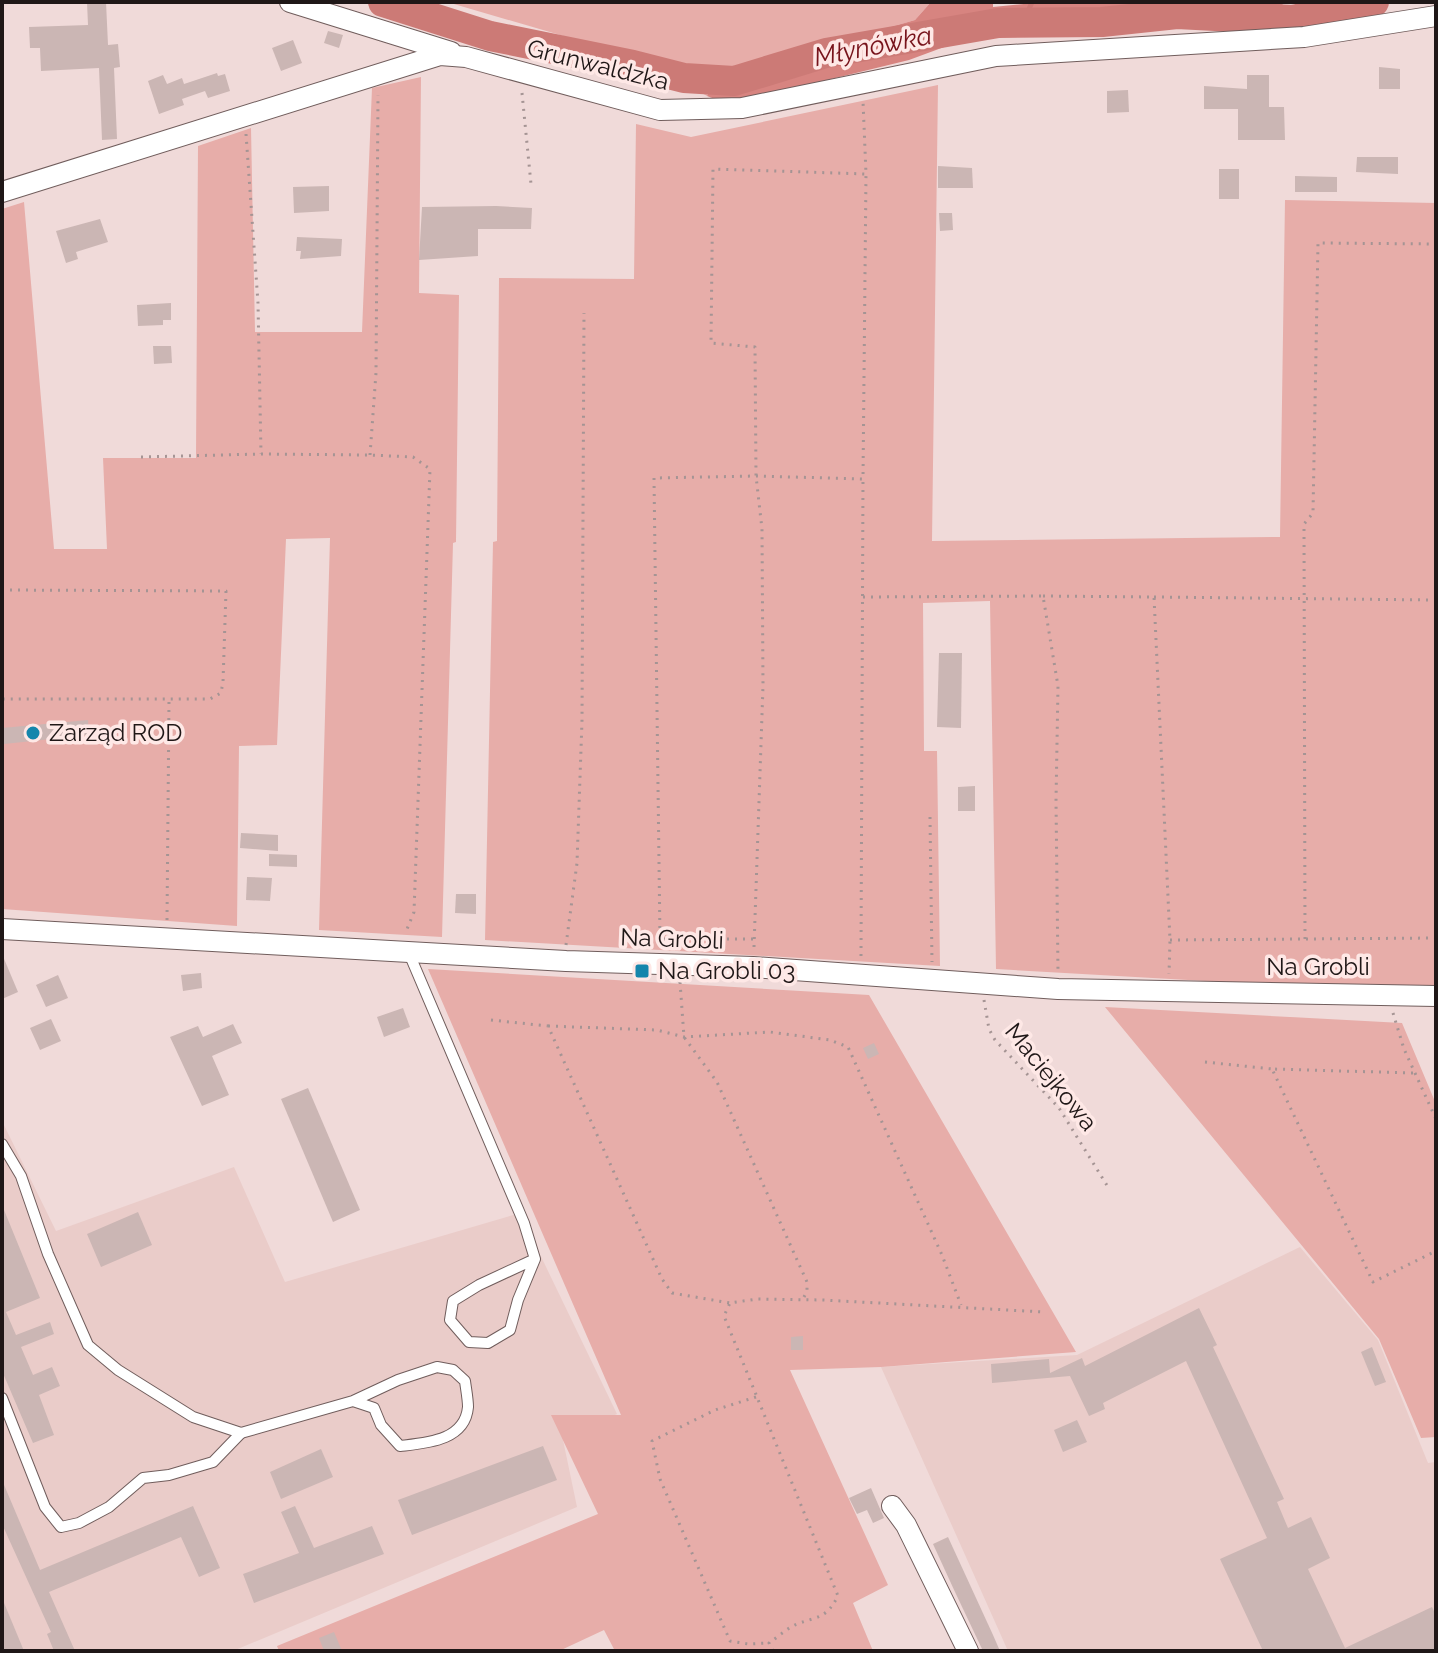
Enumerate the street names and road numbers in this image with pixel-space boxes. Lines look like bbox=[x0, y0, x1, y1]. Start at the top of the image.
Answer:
street label: Grunwaldzka bbox=[524, 33, 672, 96]
street label: Na Grobli bbox=[620, 922, 724, 955]
street label: Na Grobli bbox=[1266, 952, 1370, 981]
street label: Maciejkowa bbox=[999, 1017, 1104, 1136]

